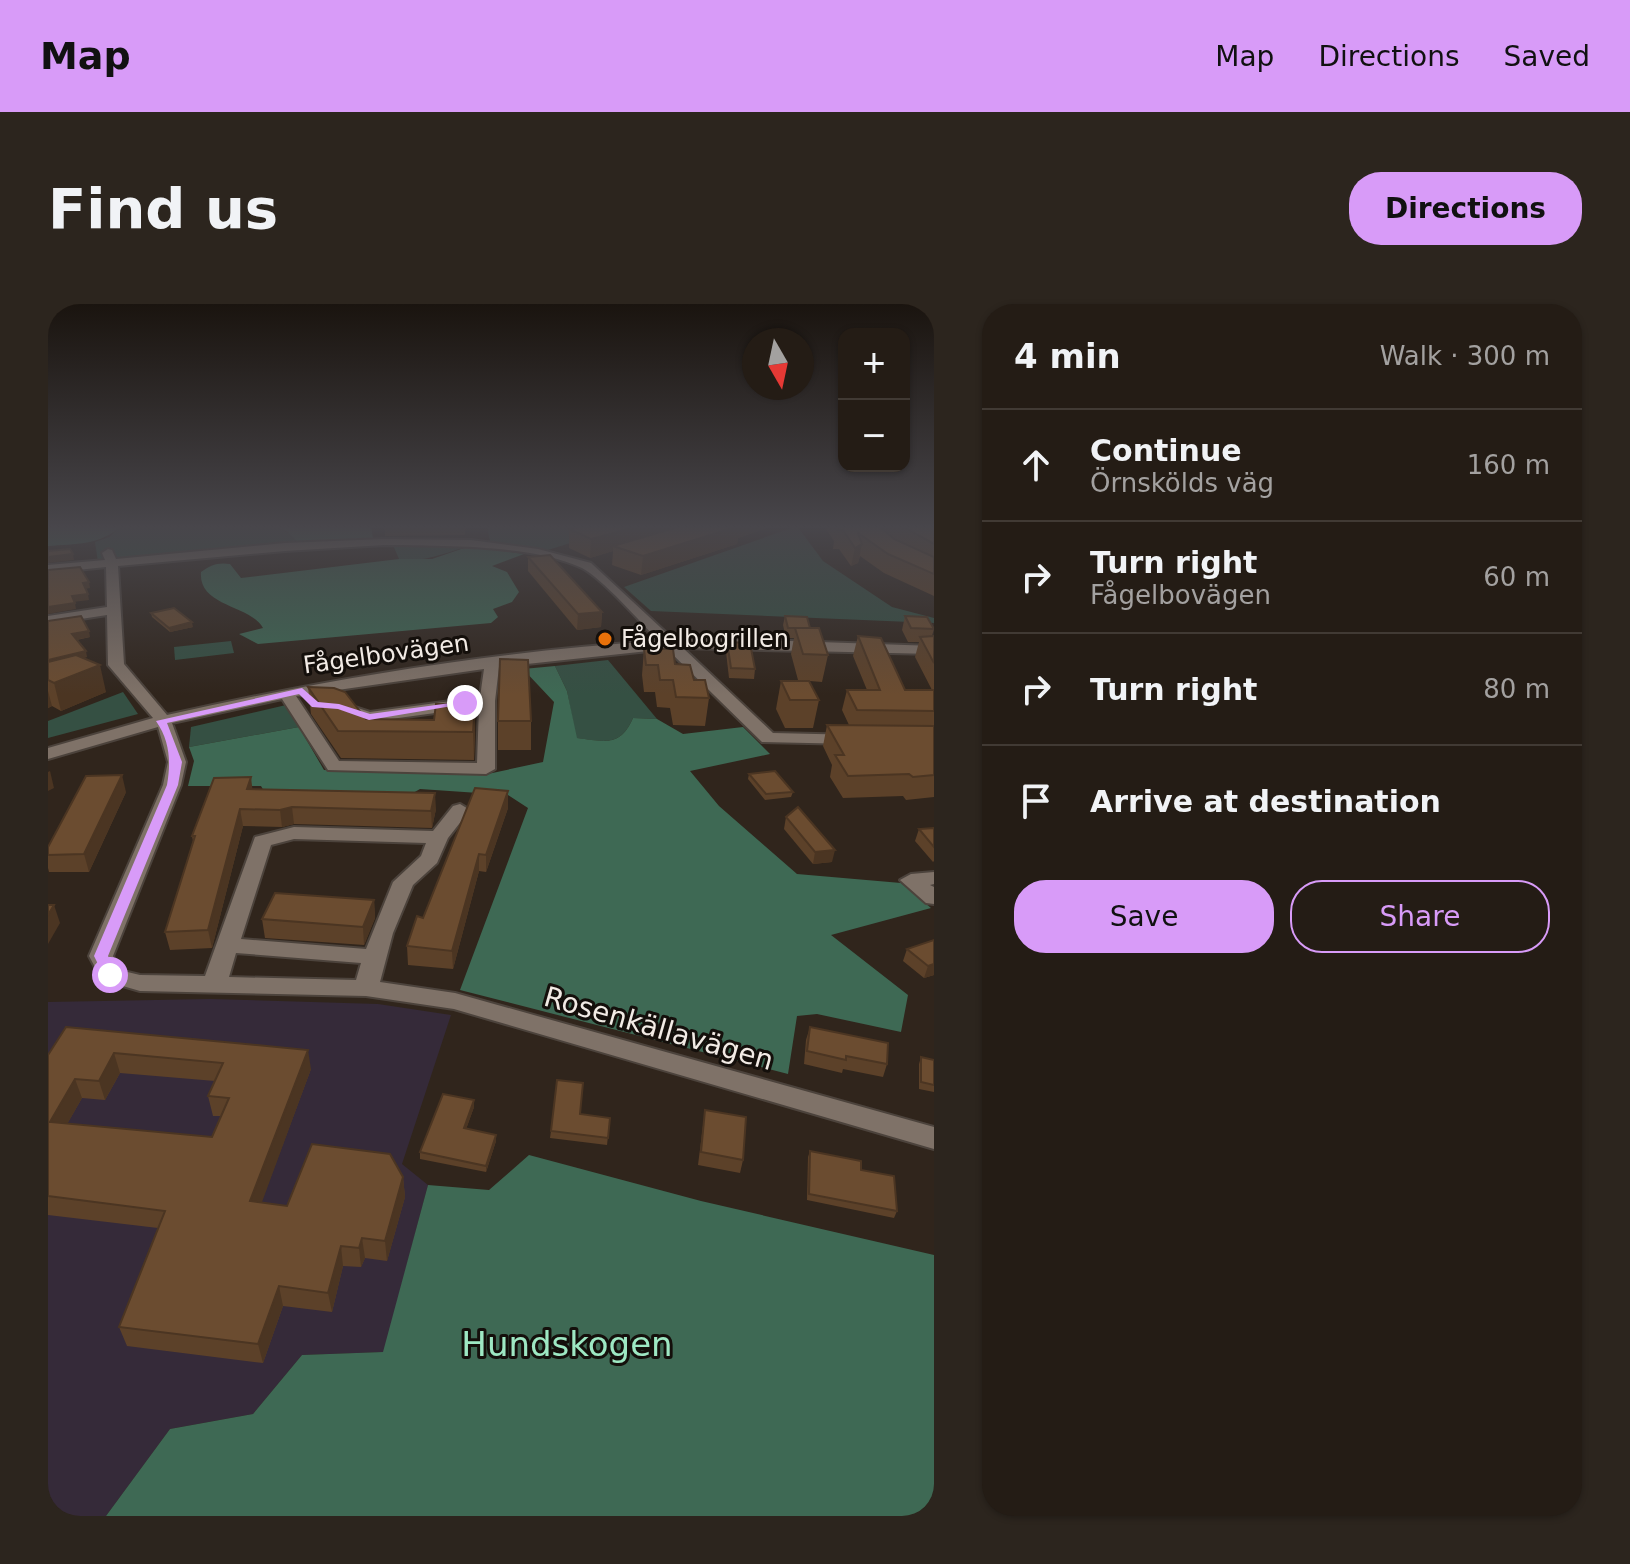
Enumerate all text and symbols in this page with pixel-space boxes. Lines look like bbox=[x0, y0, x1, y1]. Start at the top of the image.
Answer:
text: Map bbox=[40, 34, 131, 78]
text: Map bbox=[1215, 40, 1274, 73]
text: Directions bbox=[1318, 40, 1459, 73]
text: Saved bbox=[1503, 40, 1590, 73]
button: Directions bbox=[1349, 172, 1582, 245]
text: Find us bbox=[48, 176, 278, 241]
north arrow bbox=[742, 328, 814, 400]
map controls bbox=[838, 328, 910, 472]
button: + bbox=[838, 328, 910, 400]
text: 4 min bbox=[1014, 336, 1121, 376]
text: Walk · 300 m bbox=[1380, 341, 1550, 371]
button: − bbox=[838, 400, 910, 472]
text: Continue bbox=[1090, 433, 1242, 468]
icon: ahead bbox=[1014, 443, 1058, 487]
text: 160 m bbox=[1467, 450, 1550, 480]
text: Örnskölds väg bbox=[1090, 468, 1274, 498]
text: Turn right bbox=[1090, 545, 1257, 580]
icon: right bbox=[1014, 555, 1058, 599]
text: 60 m bbox=[1483, 562, 1550, 592]
text: Fågelbovägen bbox=[1090, 580, 1271, 610]
place label: Fågelbogrillen bbox=[621, 624, 789, 653]
street label: Fågelbovägen bbox=[301, 628, 471, 679]
marker: Fågelbogrillen bbox=[596, 630, 614, 648]
icon: right bbox=[1014, 667, 1058, 711]
text: Turn right bbox=[1090, 672, 1257, 707]
text: 80 m bbox=[1483, 674, 1550, 704]
route end bbox=[447, 685, 483, 721]
icon: arrive bbox=[1014, 779, 1058, 823]
text: Arrive at destination bbox=[1090, 784, 1441, 819]
button: Save bbox=[1014, 880, 1274, 953]
button: Share bbox=[1290, 880, 1550, 953]
route start bbox=[92, 957, 128, 993]
street label: Rosenkällavägen bbox=[540, 980, 777, 1077]
park label: Hundskogen bbox=[461, 1324, 673, 1364]

